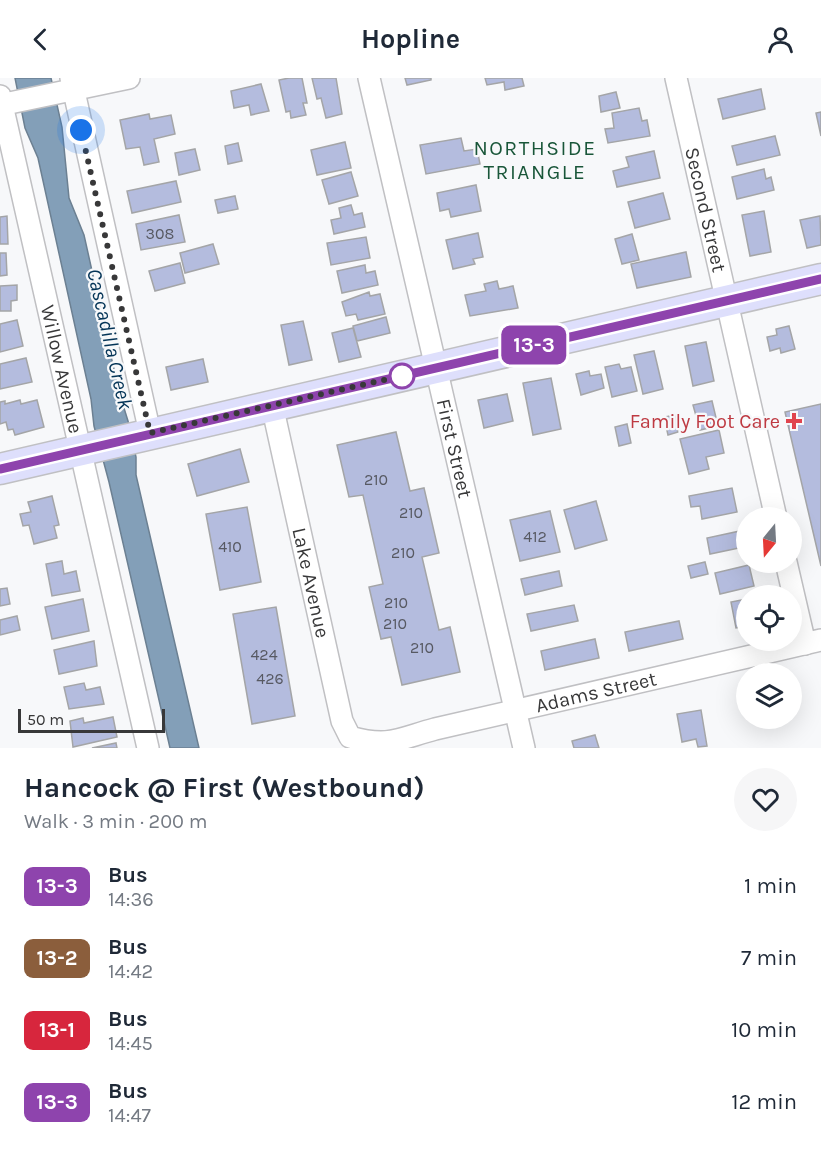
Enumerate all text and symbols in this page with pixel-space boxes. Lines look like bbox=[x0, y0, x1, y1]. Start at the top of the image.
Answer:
icon: back bbox=[24, 23, 57, 56]
text: Hopline bbox=[361, 23, 460, 55]
icon: person bbox=[764, 23, 797, 56]
your location bbox=[66, 115, 96, 145]
district label: NORTHSIDE TRIANGLE bbox=[473, 136, 597, 184]
street label: Second Street bbox=[681, 145, 731, 275]
house number: 308 bbox=[146, 224, 174, 243]
water label: Cascadilla Creek bbox=[82, 266, 138, 412]
street label: Willow Avenue bbox=[36, 303, 88, 436]
line badge: 13-3 bbox=[492, 326, 576, 364]
text: 13-3 bbox=[513, 333, 555, 357]
unlabelled marker bbox=[389, 363, 415, 389]
street label: First Street bbox=[432, 396, 477, 501]
place label: Family Foot Care bbox=[630, 410, 780, 433]
marker: Family Foot Care bbox=[785, 412, 803, 430]
house number: 210 bbox=[364, 470, 388, 489]
house number: 210 bbox=[399, 503, 423, 522]
north arrow bbox=[736, 507, 802, 573]
map controls bbox=[736, 507, 802, 729]
street label: Lake Avenue bbox=[288, 525, 335, 640]
house number: 412 bbox=[523, 527, 547, 546]
house number: 410 bbox=[218, 537, 242, 556]
house number: 210 bbox=[391, 543, 415, 562]
button: locate bbox=[736, 585, 802, 651]
house number: 210 bbox=[384, 593, 408, 612]
house number: 210 bbox=[383, 614, 407, 633]
house number: 210 bbox=[410, 638, 434, 657]
house number: 424 bbox=[250, 645, 278, 664]
button: layers bbox=[736, 663, 802, 729]
street label: Adams Street bbox=[533, 667, 659, 717]
house number: 426 bbox=[256, 669, 284, 688]
scale bar bbox=[18, 706, 165, 734]
text: 50 m bbox=[27, 710, 64, 729]
button: heart bbox=[734, 768, 797, 831]
text: Hancock @ First (Westbound) bbox=[24, 771, 425, 804]
text: Walk · 3 min · 200 m bbox=[24, 810, 207, 833]
text: Bus bbox=[108, 862, 148, 888]
text: 1 min bbox=[744, 873, 797, 899]
text: 13-3 bbox=[36, 874, 78, 898]
text: 14:36 bbox=[108, 888, 154, 911]
text: Bus bbox=[108, 934, 148, 960]
text: 7 min bbox=[741, 945, 797, 971]
text: 13-2 bbox=[36, 946, 78, 970]
text: 14:42 bbox=[108, 960, 153, 983]
text: Bus bbox=[108, 1006, 148, 1032]
text: 10 min bbox=[731, 1017, 797, 1043]
text: 13-1 bbox=[39, 1018, 75, 1042]
text: 14:45 bbox=[108, 1032, 153, 1055]
text: Bus bbox=[108, 1078, 148, 1104]
text: 12 min bbox=[731, 1089, 797, 1115]
text: 13-3 bbox=[36, 1090, 78, 1114]
text: 14:47 bbox=[108, 1104, 151, 1127]

